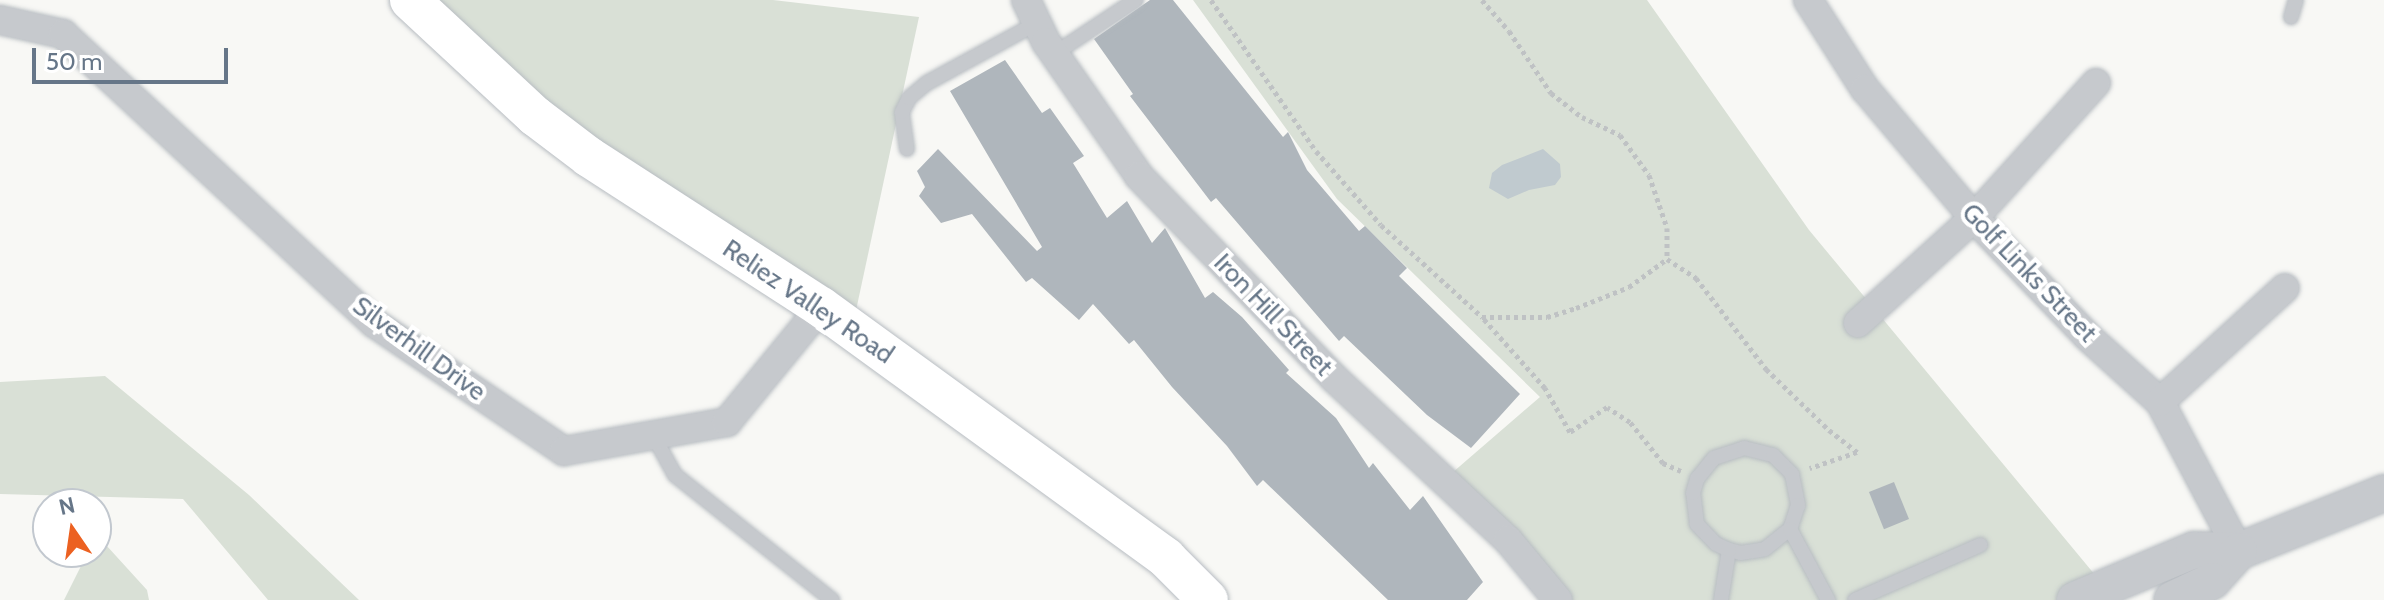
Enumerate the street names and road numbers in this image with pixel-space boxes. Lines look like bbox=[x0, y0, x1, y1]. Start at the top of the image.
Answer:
street label: Golf Links Street bbox=[1955, 197, 2103, 349]
street label: Reliez Valley Road bbox=[717, 233, 899, 371]
street label: Iron Hill Street bbox=[1207, 248, 1339, 382]
street label: Silverhill Drive bbox=[346, 290, 492, 408]

